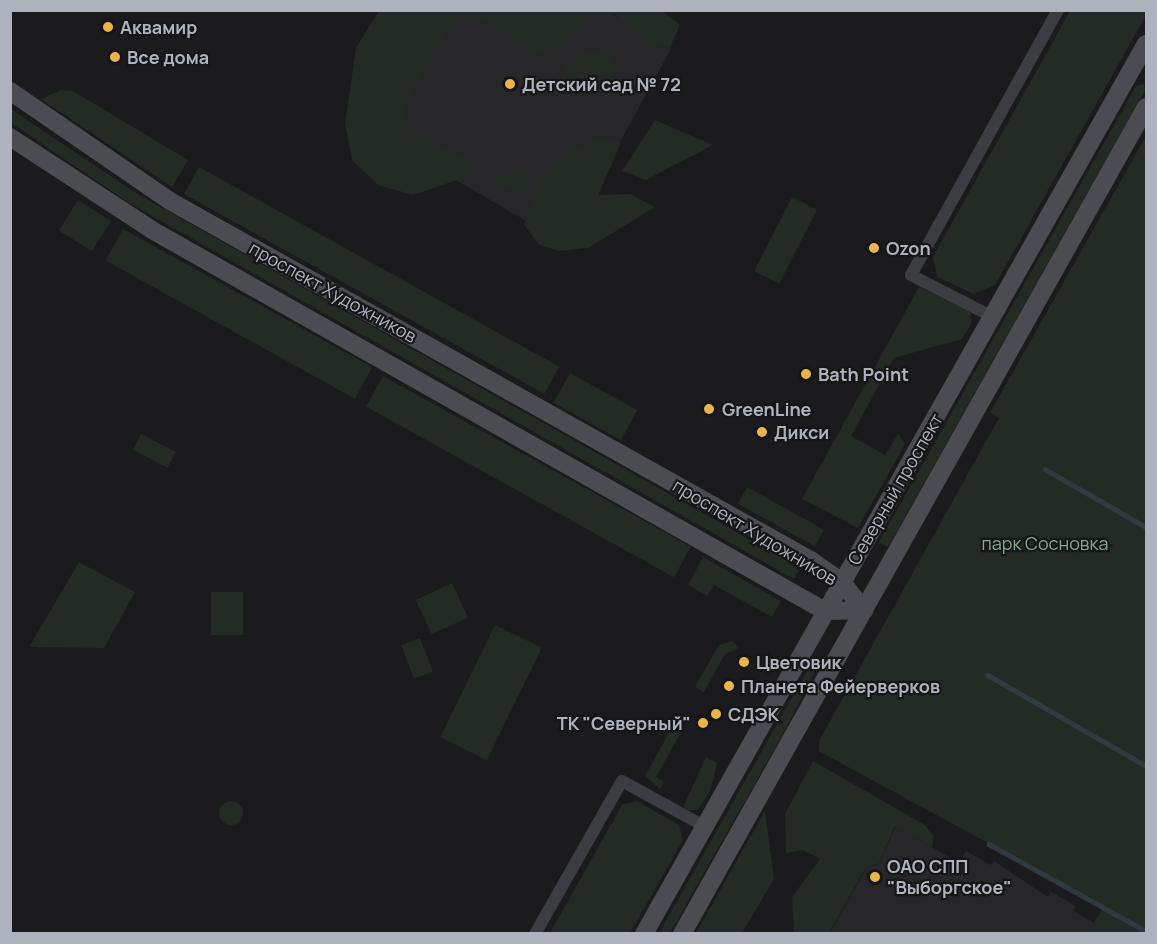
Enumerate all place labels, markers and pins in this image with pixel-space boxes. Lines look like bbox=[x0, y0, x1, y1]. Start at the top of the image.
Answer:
place label: Аквамир bbox=[120, 16, 197, 38]
marker: Аквамир bbox=[101, 20, 115, 34]
place label: Все дома bbox=[127, 46, 209, 68]
marker: Все дома bbox=[108, 50, 122, 64]
place label: Детский сад № 72 bbox=[522, 73, 681, 95]
marker: Детский сад № 72 bbox=[503, 77, 517, 91]
place label: Ozon bbox=[886, 237, 931, 259]
marker: Ozon bbox=[867, 241, 881, 255]
place label: Bath Point bbox=[818, 363, 909, 385]
marker: Bath Point bbox=[799, 367, 813, 381]
place label: GreenLine bbox=[722, 398, 811, 420]
marker: GreenLine bbox=[700, 400, 718, 418]
place label: Дикси bbox=[774, 421, 829, 443]
marker: Дикси bbox=[755, 425, 769, 439]
place label: Цветовик bbox=[756, 651, 841, 673]
marker: Цветовик bbox=[737, 655, 751, 669]
place label: Планета Фейерверков bbox=[741, 675, 940, 697]
marker: Планета Фейерверков bbox=[722, 679, 736, 693]
place label: СДЭК bbox=[728, 703, 779, 725]
marker: СДЭК bbox=[709, 707, 723, 721]
place label: ТК "Северный" bbox=[556, 712, 691, 734]
marker: ТК "Северный" bbox=[696, 716, 710, 730]
place label: ОАО СПП "Выборгское" bbox=[887, 856, 1012, 898]
marker: ОАО СПП "Выборгское" bbox=[868, 870, 882, 884]

